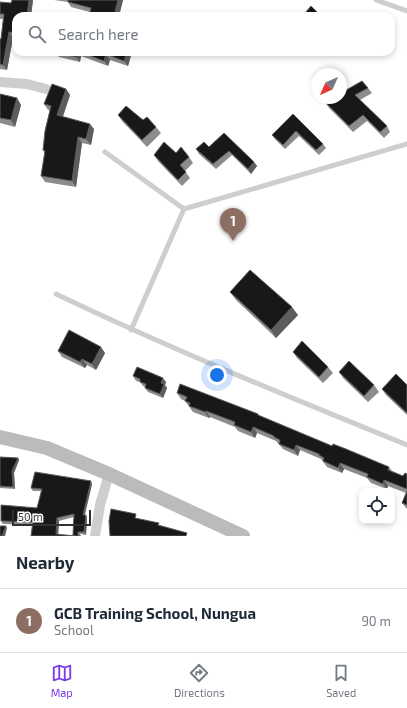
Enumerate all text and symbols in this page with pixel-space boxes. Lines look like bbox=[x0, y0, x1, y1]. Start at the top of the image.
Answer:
search box bbox=[12, 12, 395, 56]
icon: search bbox=[26, 23, 48, 45]
text: Search here bbox=[58, 25, 139, 43]
north arrow bbox=[311, 68, 347, 104]
pin: 1 bbox=[220, 208, 246, 241]
your location bbox=[207, 365, 227, 385]
map controls bbox=[359, 488, 395, 524]
button: locate bbox=[359, 488, 395, 524]
scale bar bbox=[12, 508, 91, 527]
text: 50 m bbox=[18, 510, 43, 523]
text: Nearby bbox=[16, 552, 74, 572]
text: GCB Training School, Nungua bbox=[54, 604, 256, 622]
text: 1 bbox=[26, 613, 32, 629]
text: 90 m bbox=[361, 613, 391, 629]
text: School bbox=[54, 622, 94, 638]
tab: Map bbox=[51, 662, 73, 699]
tab: Directions bbox=[174, 662, 225, 699]
tab: Saved bbox=[326, 662, 356, 699]

